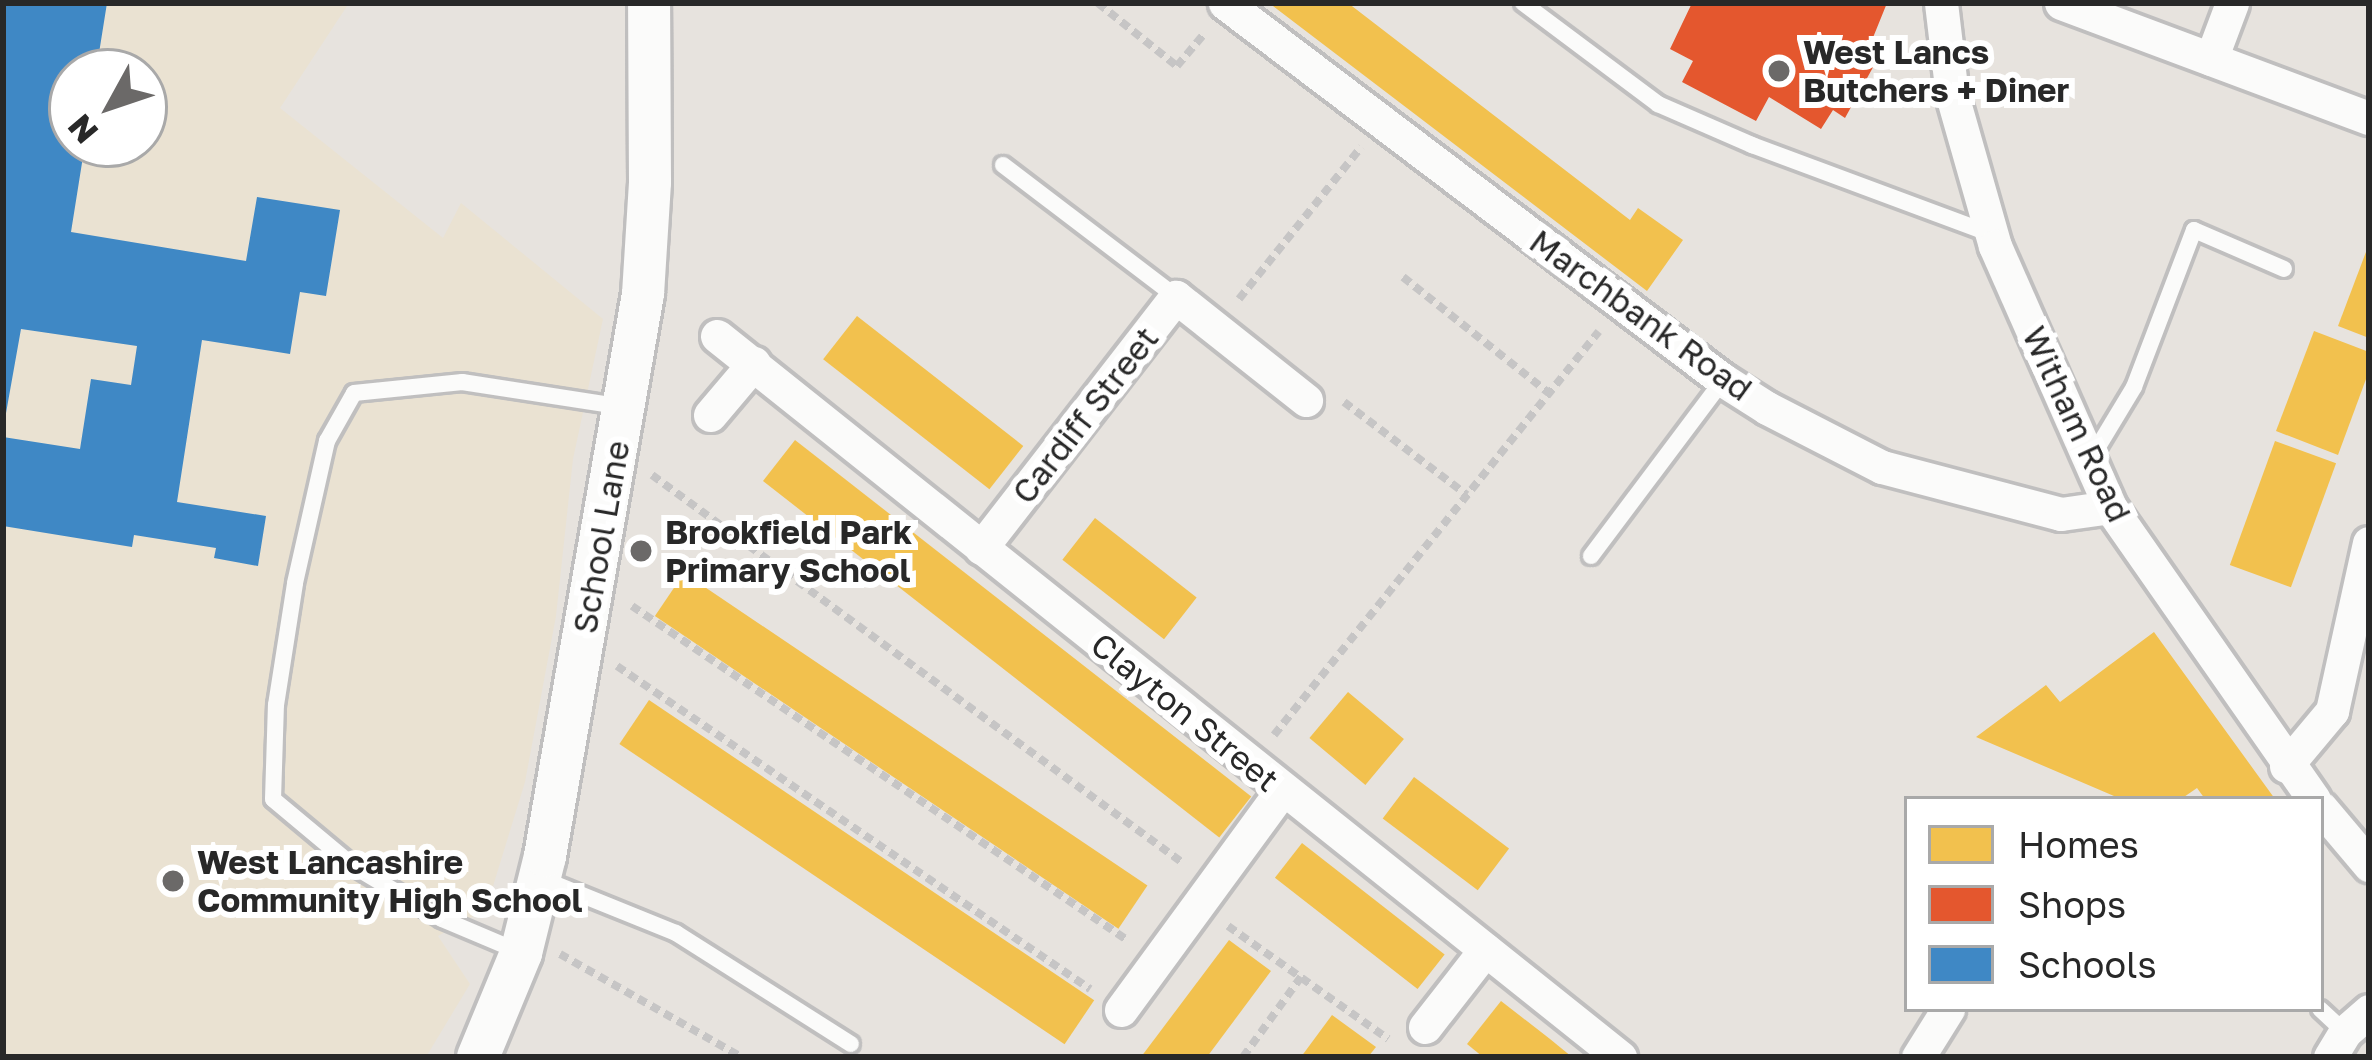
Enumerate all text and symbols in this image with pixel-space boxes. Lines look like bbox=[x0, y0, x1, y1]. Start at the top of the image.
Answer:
place label: West Lancs Butchers + Diner bbox=[1803, 32, 2069, 110]
north arrow bbox=[48, 48, 168, 168]
marker: West Lancs Butchers + Diner bbox=[1766, 58, 1792, 84]
text: N bbox=[59, 107, 105, 152]
street label: Marchbank Road bbox=[1522, 221, 1760, 409]
street label: Cardiff Street bbox=[1004, 319, 1166, 511]
street label: Witham Road bbox=[2014, 320, 2140, 528]
street label: School Lane bbox=[565, 438, 637, 636]
place label: Brookfield Park Primary School bbox=[665, 512, 912, 590]
marker: Brookfield Park Primary School bbox=[628, 538, 654, 564]
street label: Clayton Street bbox=[1083, 624, 1287, 800]
legend bbox=[1904, 796, 2324, 1012]
text: Homes bbox=[2018, 823, 2139, 866]
place label: West Lancashire Community High School bbox=[197, 842, 583, 920]
marker: West Lancashire Community High School bbox=[160, 868, 186, 894]
text: Shops bbox=[2018, 883, 2126, 926]
text: Schools bbox=[2018, 943, 2157, 986]

